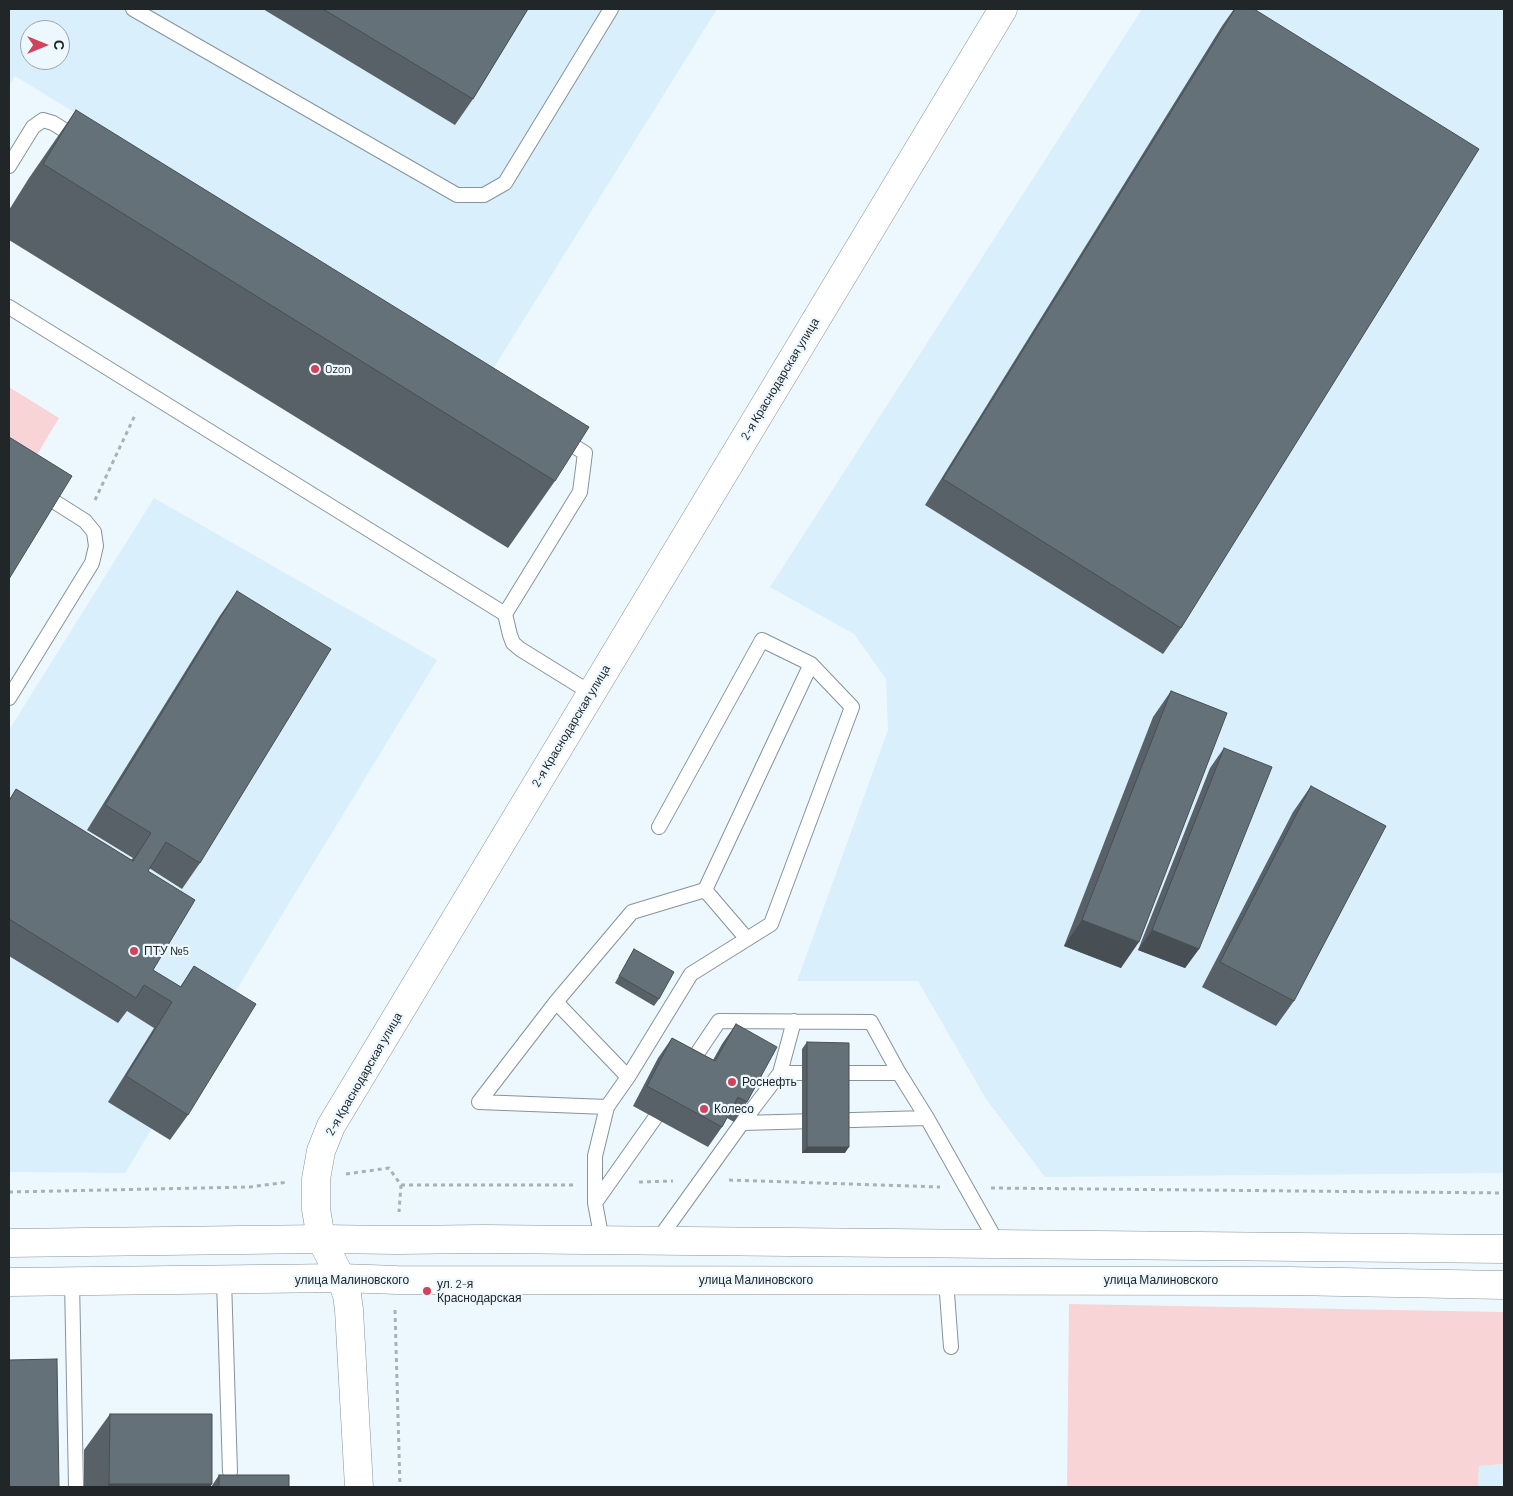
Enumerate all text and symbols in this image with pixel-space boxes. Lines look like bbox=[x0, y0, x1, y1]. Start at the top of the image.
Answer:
north arrow bbox=[20, 20, 70, 70]
text: С bbox=[51, 40, 68, 50]
street label: 2-я Краснодарская улица bbox=[738, 315, 822, 443]
place label: Ozon bbox=[325, 362, 351, 376]
marker: Ozon bbox=[309, 363, 321, 375]
street label: 2-я Краснодарская улица bbox=[529, 662, 613, 790]
place label: ПТУ №5 bbox=[144, 944, 189, 958]
marker: ПТУ №5 bbox=[128, 945, 140, 957]
street label: 2-я Краснодарская улица bbox=[323, 1010, 405, 1138]
place label: Роснефть bbox=[742, 1075, 797, 1089]
marker: Роснефть bbox=[726, 1076, 738, 1088]
place label: Колесо bbox=[714, 1102, 754, 1116]
marker: Колесо bbox=[698, 1103, 710, 1115]
street label: улица Малиновского bbox=[295, 1273, 409, 1287]
street label: улица Малиновского bbox=[699, 1273, 813, 1287]
street label: улица Малиновского bbox=[1104, 1273, 1218, 1287]
place label: ул. 2-я Краснодарская bbox=[437, 1277, 521, 1305]
marker: ул. 2-я Краснодарская bbox=[421, 1285, 433, 1297]

